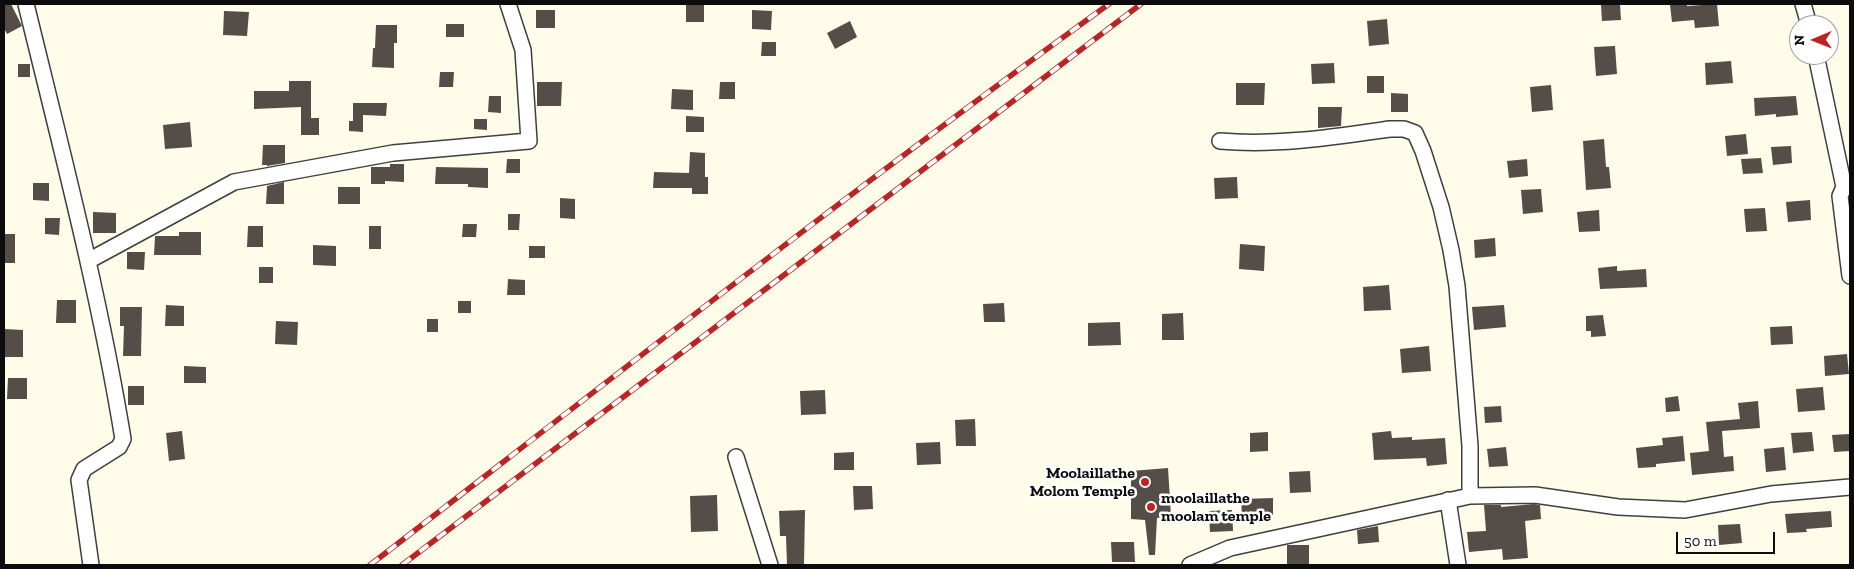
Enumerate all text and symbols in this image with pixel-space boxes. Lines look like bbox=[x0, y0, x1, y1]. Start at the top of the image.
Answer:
north arrow bbox=[1789, 15, 1839, 65]
text: N bbox=[1791, 35, 1808, 46]
place label: Moolaillathe Molom Temple bbox=[1030, 463, 1135, 501]
marker: Moolaillathe Molom Temple bbox=[1139, 476, 1151, 488]
place label: moolaillathe moolam temple bbox=[1161, 488, 1271, 526]
marker: moolaillathe moolam temple bbox=[1145, 501, 1157, 513]
scale bar bbox=[1679, 522, 1778, 554]
text: 50 m bbox=[1684, 532, 1717, 550]

